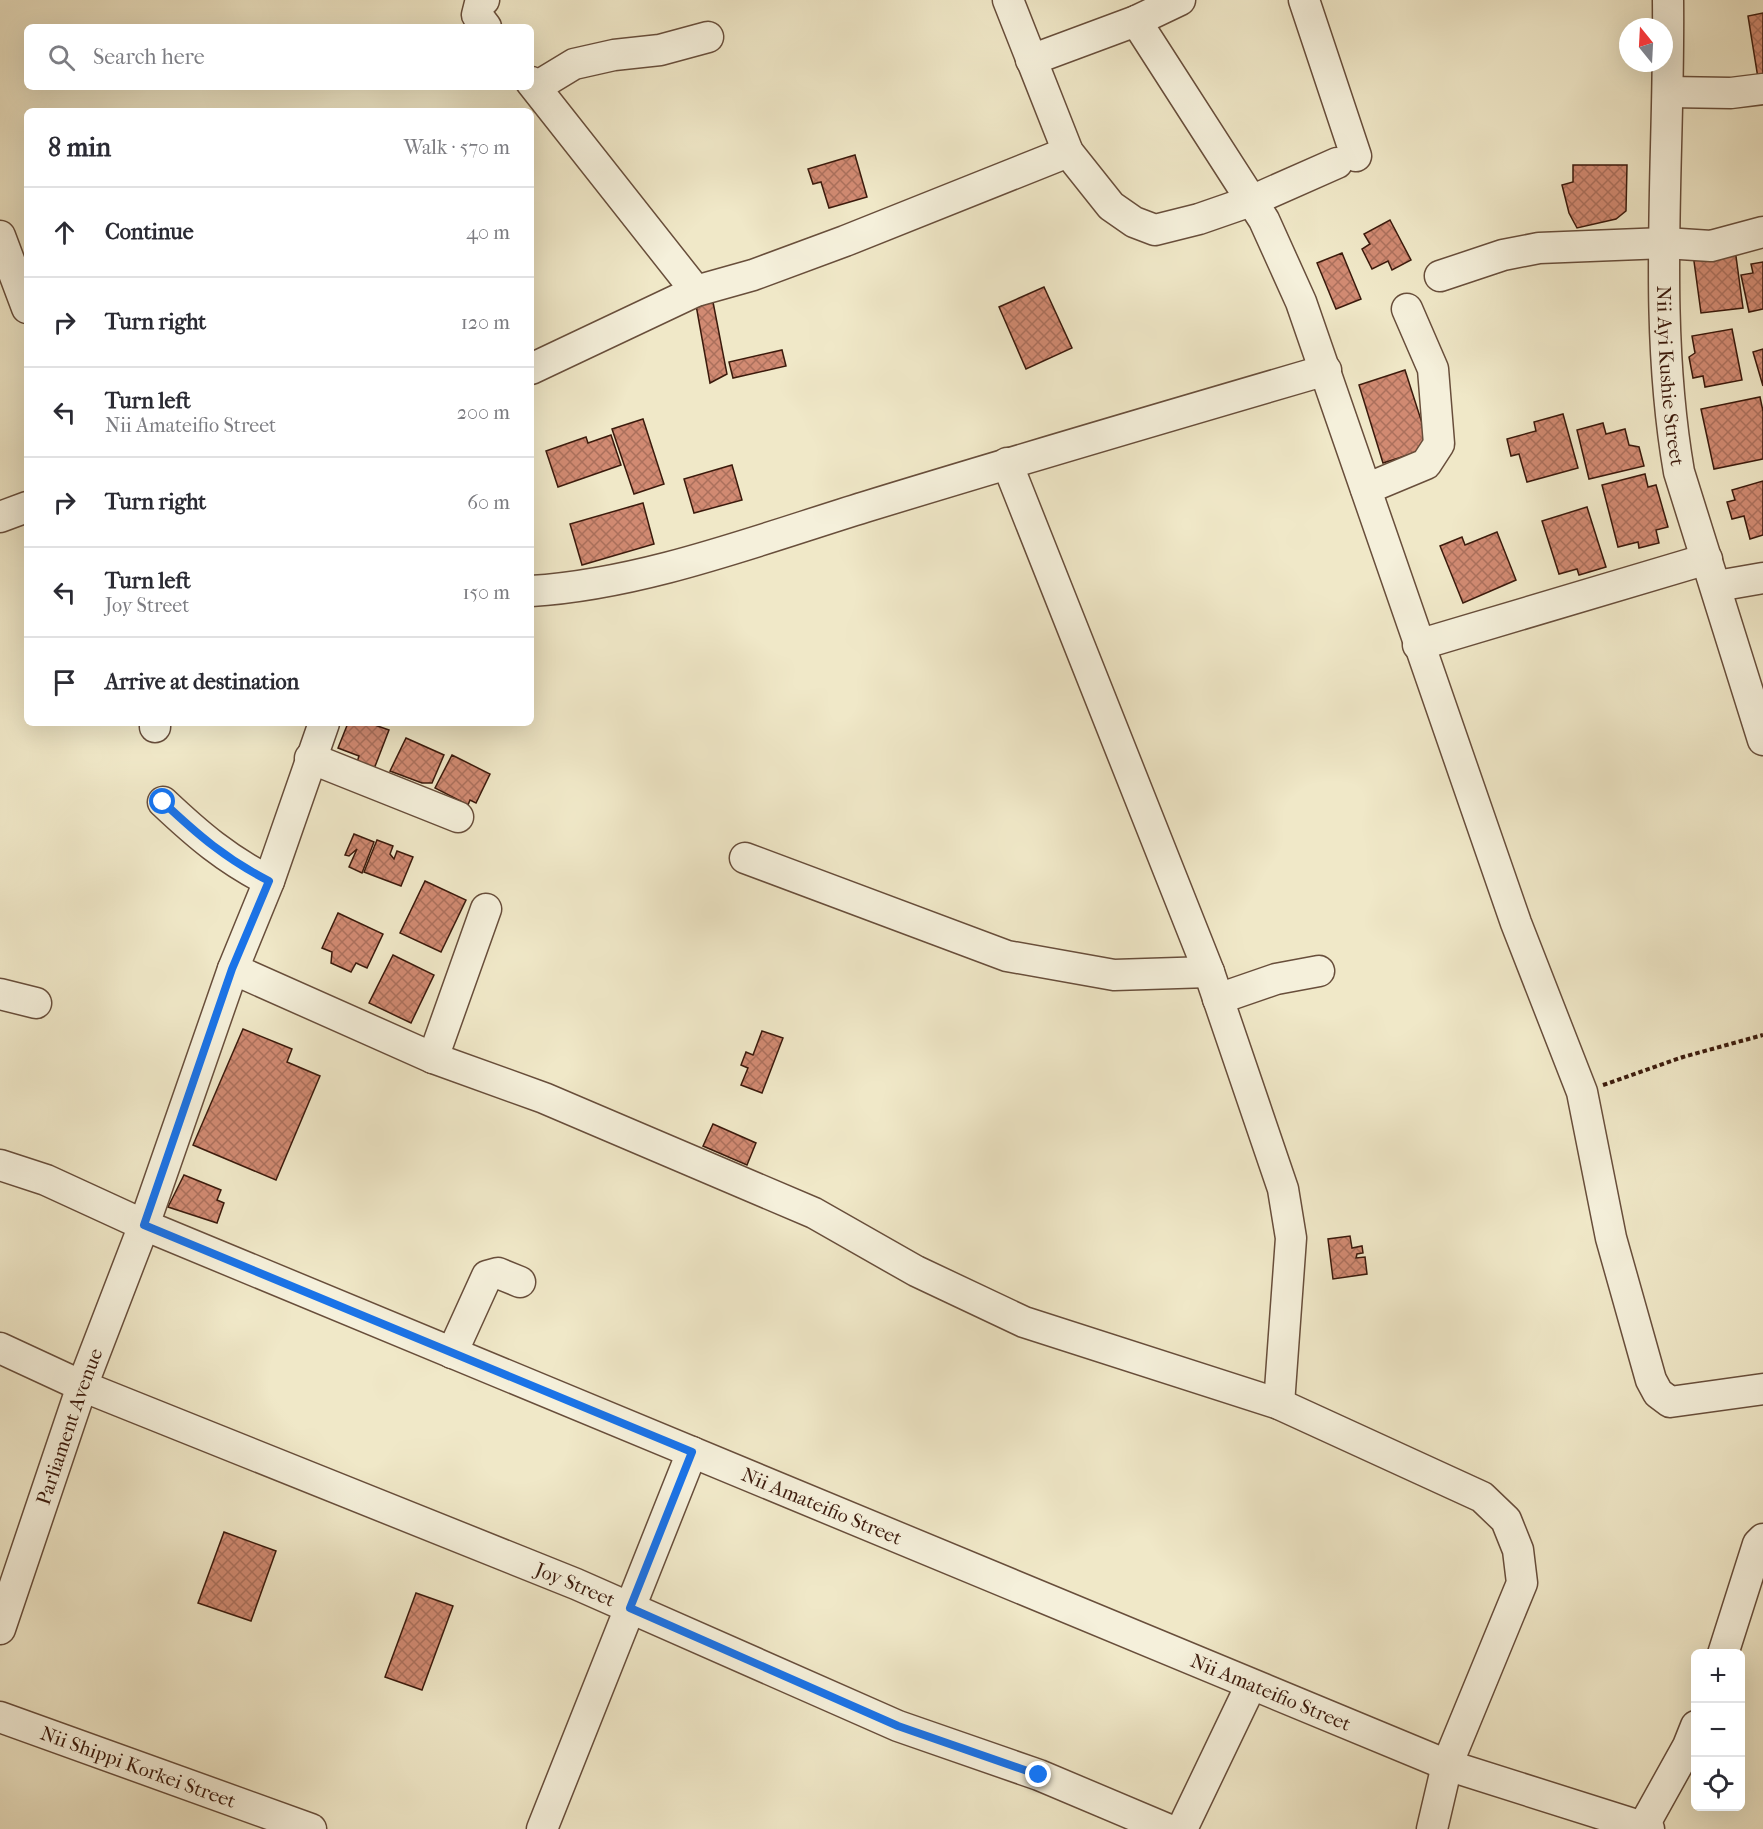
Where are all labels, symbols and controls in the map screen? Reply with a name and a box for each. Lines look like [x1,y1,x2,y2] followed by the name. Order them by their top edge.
[1619,18,1673,72] north arrow
[24,24,534,90] search box
[45,41,78,74] icon: search
[93,44,205,70] text: Search here
[48,132,111,163] text: 8 min
[404,136,510,159] text: Walk · 570 m
[48,216,81,249] icon: ahead
[105,219,194,245] text: Continue
[466,221,510,244] text: 40 m
[1652,285,1689,468] street label: Nii Ayi Kushie Street
[48,306,81,339] icon: right
[105,309,206,335] text: Turn right
[461,311,510,334] text: 120 m
[105,388,191,414] text: Turn left
[48,396,81,429] icon: left
[457,401,510,424] text: 200 m
[105,414,276,437] text: Nii Amateifio Street
[48,486,81,519] icon: right
[105,489,206,515] text: Turn right
[467,491,510,514] text: 60 m
[105,568,191,594] text: Turn left
[48,576,81,609] icon: left
[462,581,510,604] text: 150 m
[105,594,189,617] text: Joy Street
[48,666,81,699] icon: arrive
[105,669,299,695] text: Arrive at destination
[149,788,175,814] route start
[32,1345,107,1508] street label: Parliament Avenue
[738,1463,905,1550] street label: Nii Amateifio Street
[530,1557,619,1612] street label: Joy Street
[1187,1649,1354,1736] street label: Nii Amateifio Street
[1691,1649,1745,1811] map controls
[1691,1649,1745,1703] button: +
[1691,1703,1745,1757] button: −
[37,1722,239,1813] street label: Nii Shippi Korkei Street
[1691,1757,1745,1811] button: locate
[1025,1761,1051,1787] route end

